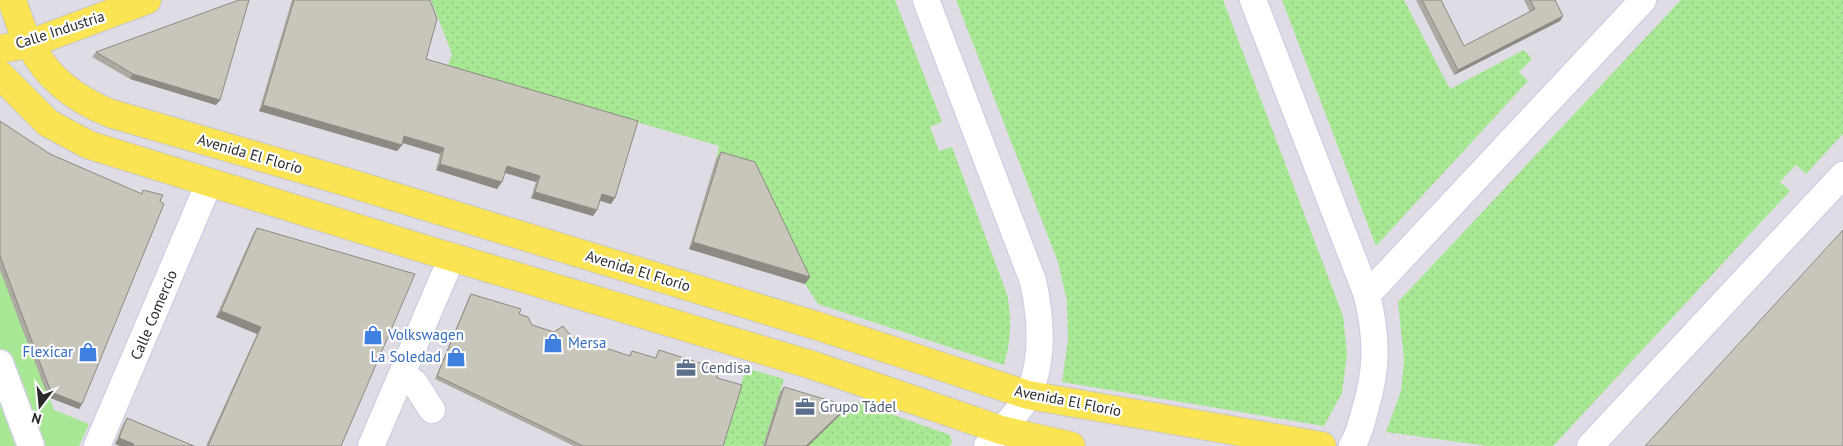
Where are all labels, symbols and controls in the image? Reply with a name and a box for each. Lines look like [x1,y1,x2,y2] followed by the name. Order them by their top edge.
[13,6,107,53] street label: Calle Industria
[195,129,305,178] street label: Avenida El Florío
[584,246,693,295] street label: Avenida El Florío
[126,267,181,363] street label: Calle Comercio
[362,324,384,346] shop icon: Volkswagen
[387,325,464,344] place label: Volkswagen
[542,332,564,354] shop icon: Mersa
[568,333,606,352] place label: Mersa
[77,341,99,363] shop icon: Flexicar
[23,342,73,361] place label: Flexicar
[445,346,467,368] shop icon: La Soledad
[371,347,441,366] place label: La Soledad
[675,357,697,379] office icon: Cendisa
[701,358,751,377] place label: Cendisa
[15,381,65,431] north arrow
[1013,381,1123,420] street label: Avenida El Florío
[794,396,816,418] office icon: Grupo Tádel
[820,397,897,416] place label: Grupo Tádel
[30,409,43,428] text: N

